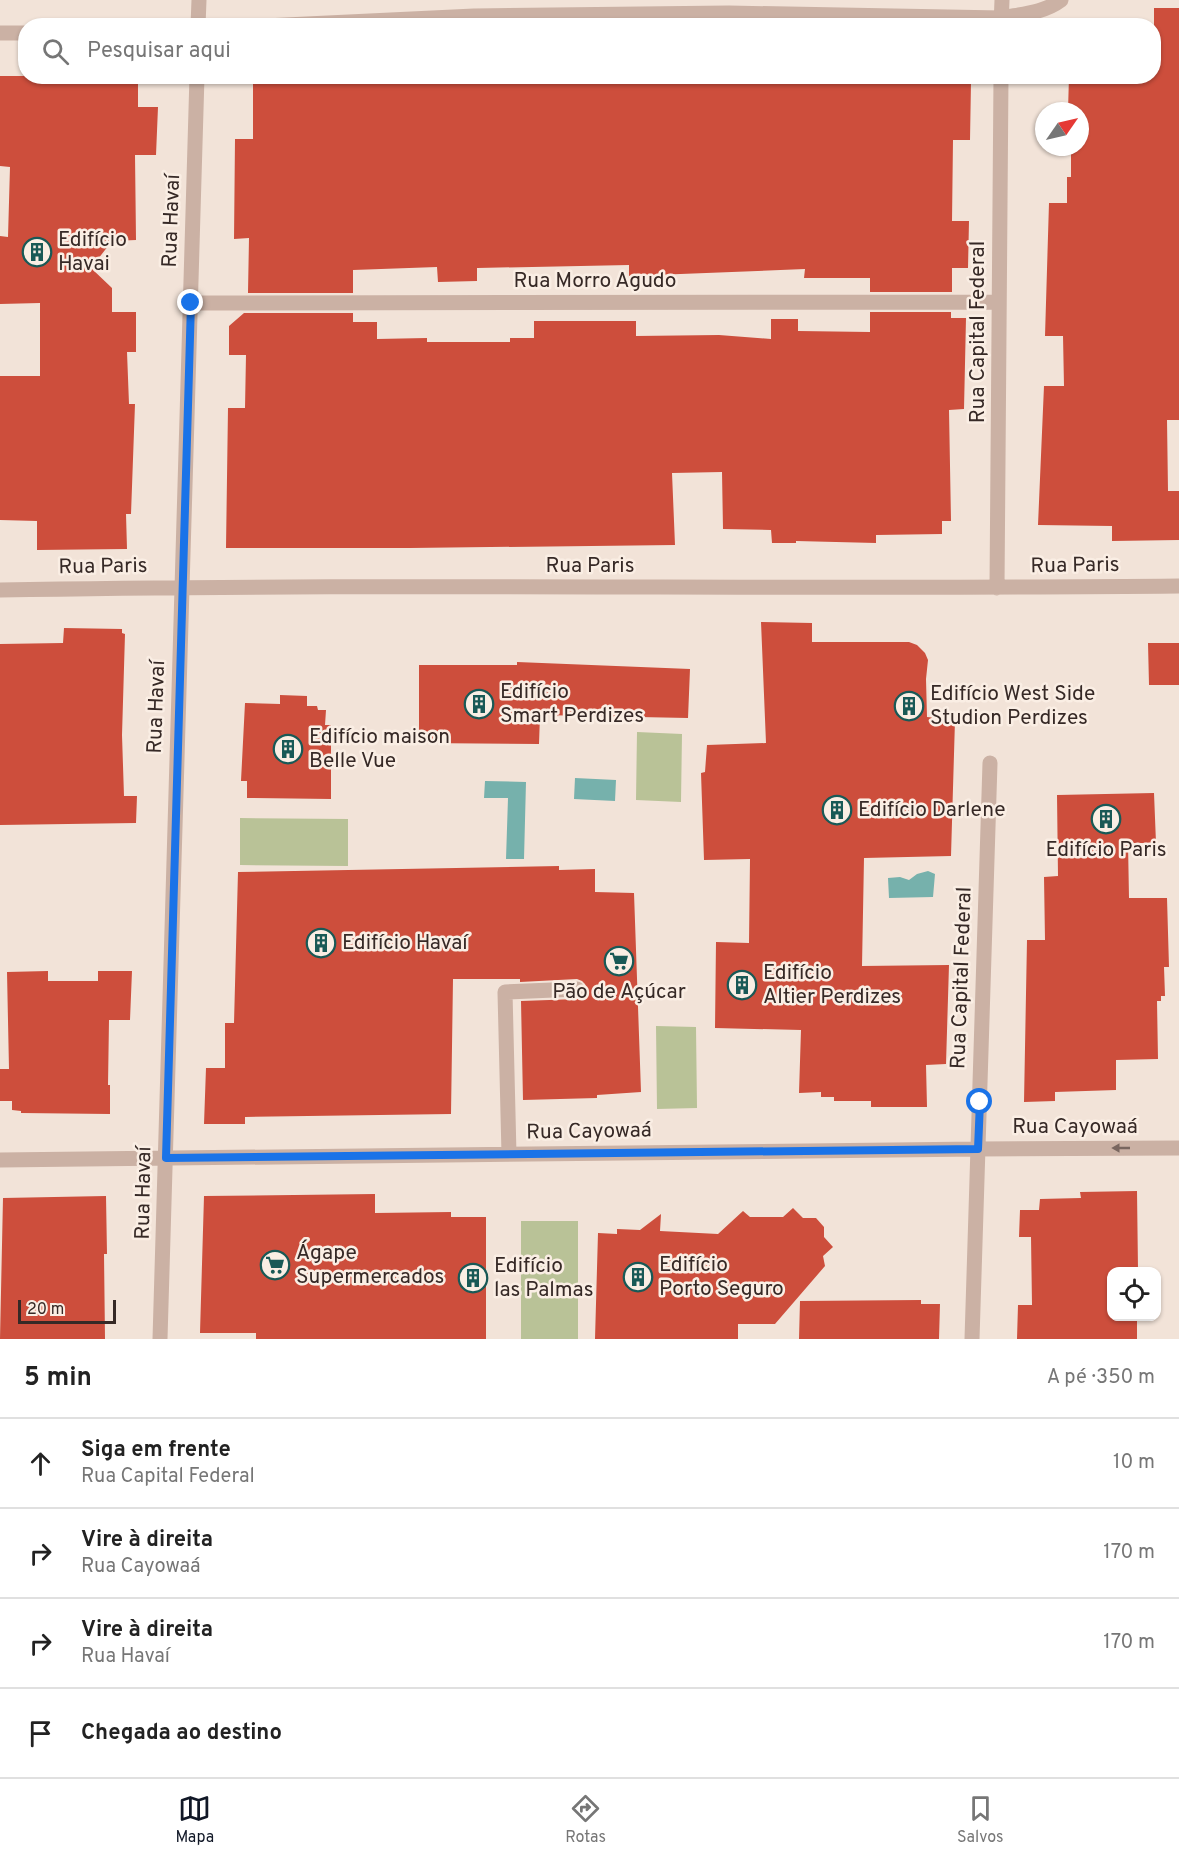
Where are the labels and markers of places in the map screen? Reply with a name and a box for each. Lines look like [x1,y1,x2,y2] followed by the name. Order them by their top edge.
[58,227,127,278] place label: Edifício Havai
[21,236,53,268] building icon: Edifício Havai
[500,679,644,730] place label: Edifício Smart Perdizes
[930,681,1095,732] place label: Edifício West Side Studion Perdizes
[463,688,495,720] building icon: Edifício Smart Perdizes
[893,690,925,722] building icon: Edifício West Side Studion Perdizes
[309,724,450,775] place label: Edifício maison Belle Vue
[272,733,304,765] building icon: Edifício maison Belle Vue
[821,794,853,826] building icon: Edifício Darlene
[858,797,1006,824] place label: Edifício Darlene
[1090,803,1122,835] building icon: Edifício Paris
[1045,837,1167,864] place label: Edifício Paris
[305,927,337,959] building icon: Edifício Havaí
[342,930,469,957] place label: Edifício Havaí
[603,945,635,977] supermarket icon: Pão de Açúcar
[763,960,901,1011] place label: Edifício Altier Perdizes
[726,969,758,1001] building icon: Edifício Altier Perdizes
[552,979,686,1006] place label: Pão de Açúcar
[296,1239,444,1291] place label: Ágape Supermercados
[259,1249,291,1281] supermarket icon: Ágape Supermercados
[659,1252,784,1303] place label: Edifício Porto Seguro
[494,1253,593,1304] place label: Edifício las Palmas
[622,1261,654,1293] building icon: Edifício Porto Seguro
[457,1262,489,1294] building icon: Edifício las Palmas

